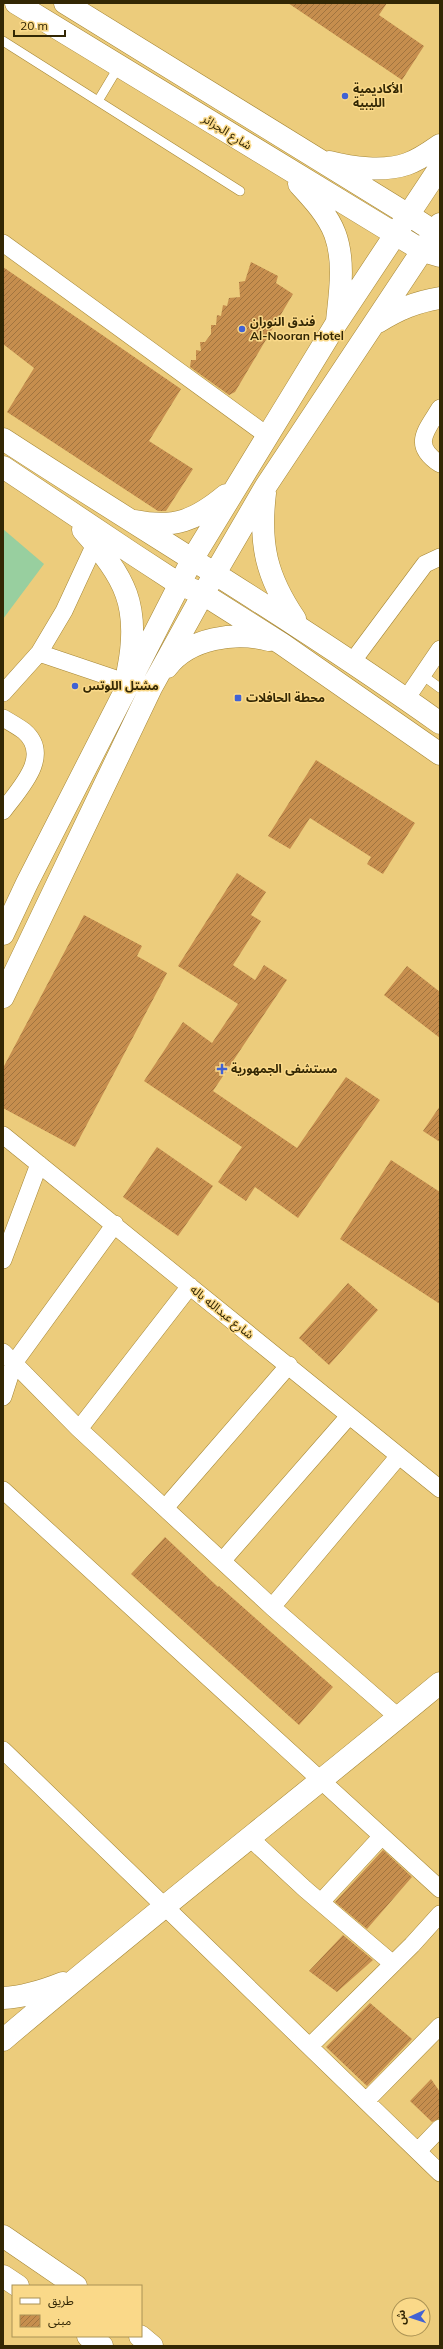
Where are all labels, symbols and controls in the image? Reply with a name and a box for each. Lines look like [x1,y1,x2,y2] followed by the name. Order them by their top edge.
[14,12,65,38] scale bar
[20,18,48,33] text: 20 m
[353,81,403,110] place label: الأكاديمية الليبية
[340,91,350,101] marker: الأكاديمية الليبية
[198,110,255,154] street label: شارع الجزائر
[250,314,344,343] place label: فندق النوران Al-Nooran Hotel
[237,324,247,334] marker: فندق النوران Al-Nooran Hotel
[83,678,159,693] place label: مشتل اللوتس
[70,681,80,691] marker: مشتل اللوتس
[246,690,325,705] place label: محطة الحافلات
[233,693,243,703] marker: محطة الحافلات
[231,1061,337,1076] place label: مستشفى الجمهورية
[216,1063,228,1075] marker: مستشفى الجمهورية
[186,1281,257,1343] street label: شارع عبدالله باله
[12,2285,142,2337] legend
[48,2293,74,2309] text: طريق
[391,2297,431,2337] north arrow
[394,2310,408,2325] text: ش
[48,2313,71,2328] text: مبنى

